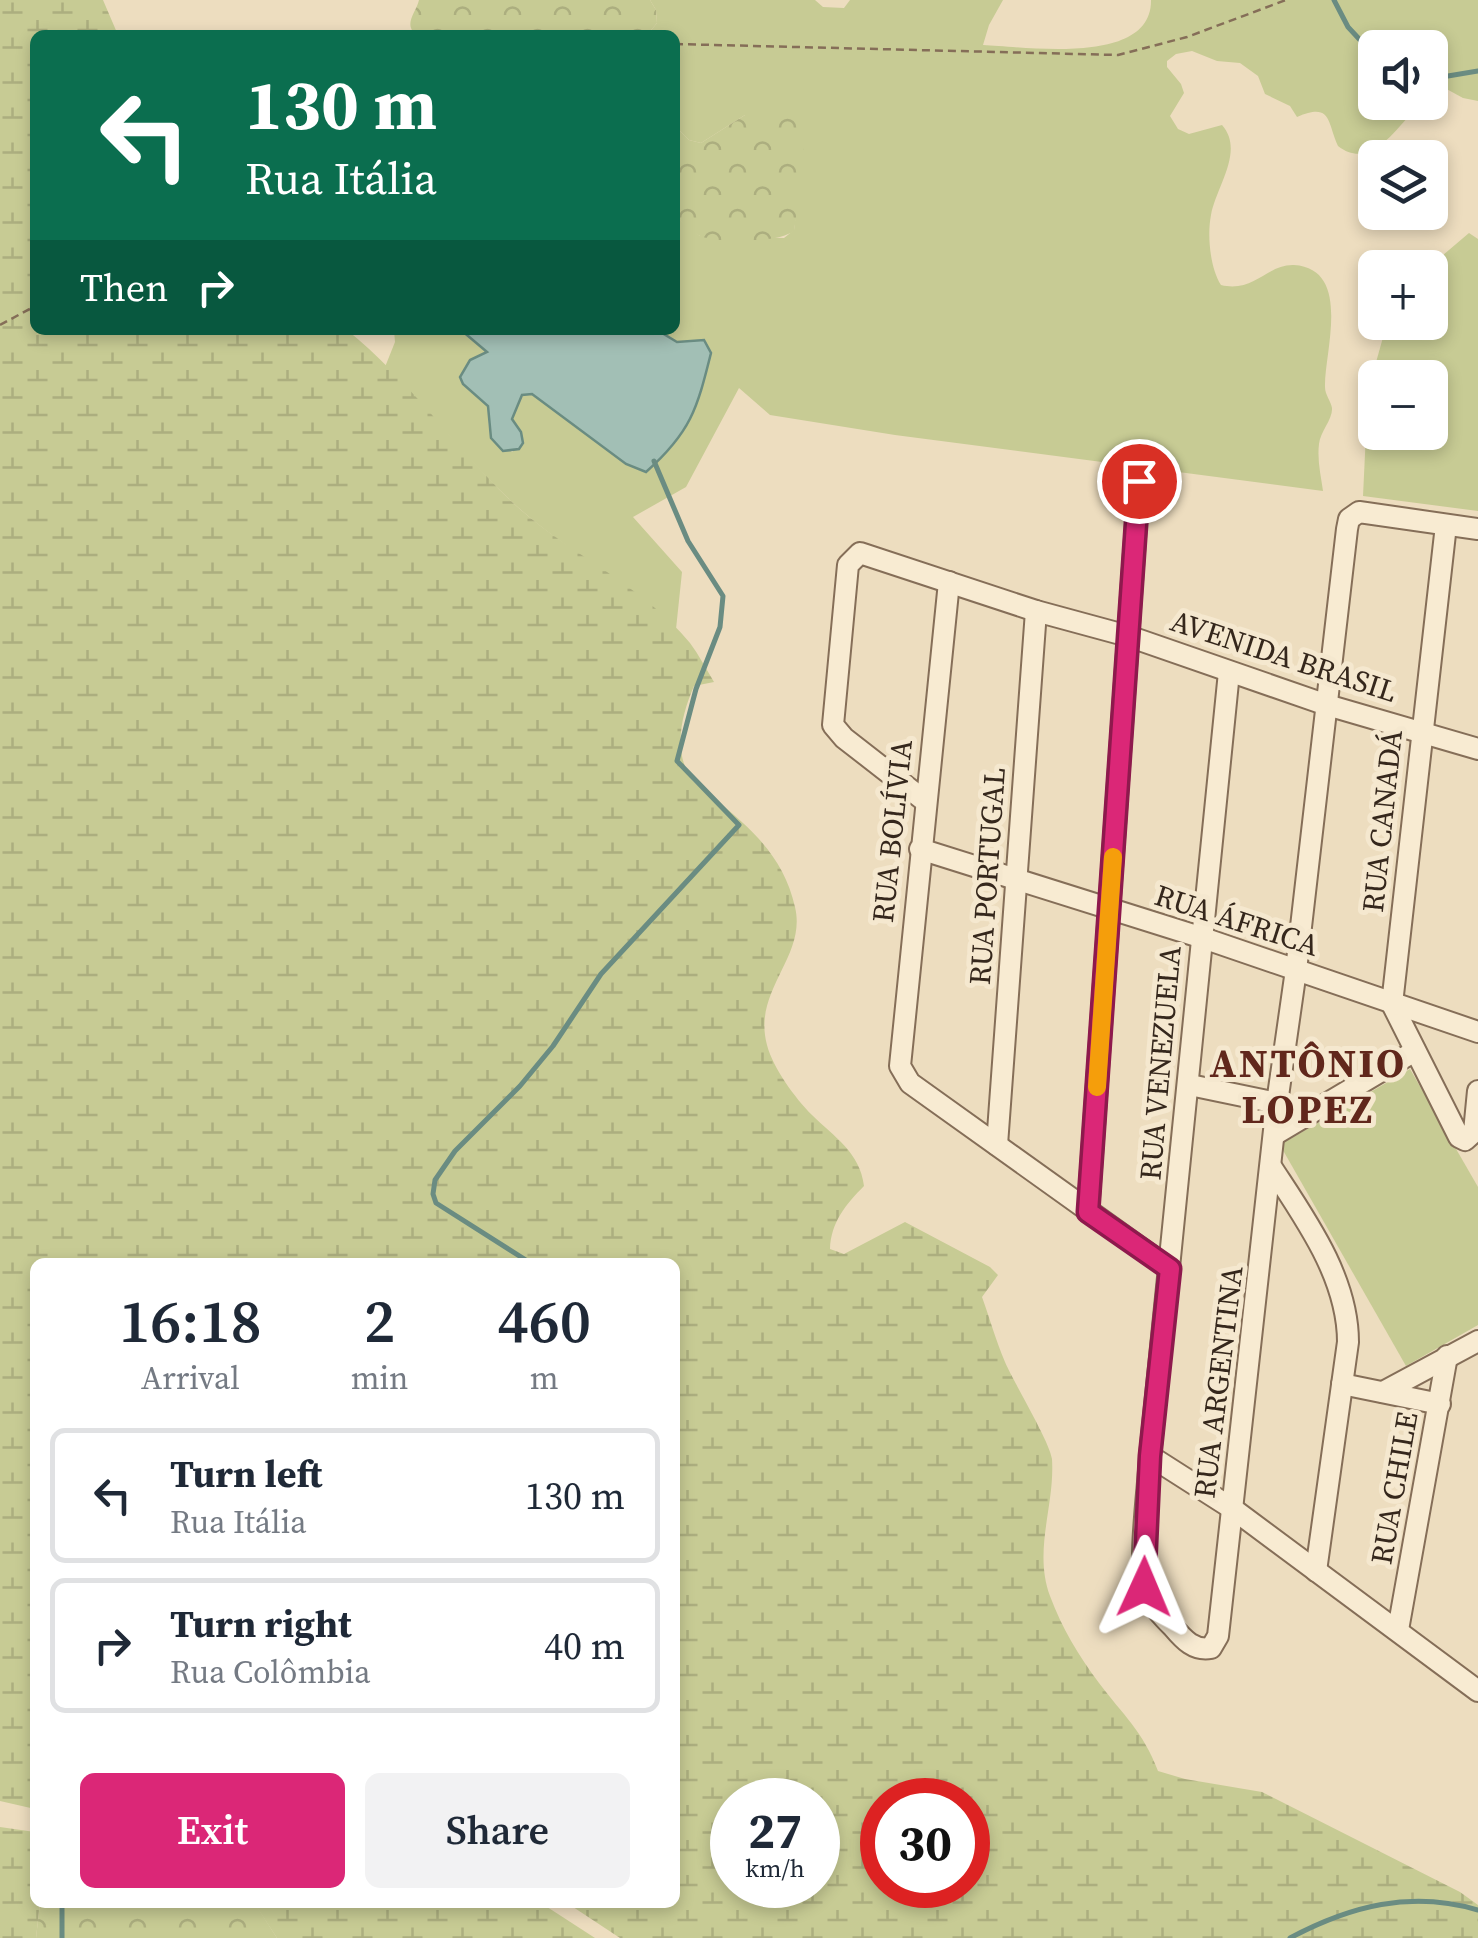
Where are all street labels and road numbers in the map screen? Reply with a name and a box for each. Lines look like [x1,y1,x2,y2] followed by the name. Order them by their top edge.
[1165,600,1403,712] street label: AVENIDA BRASIL
[1352,728,1412,914] street label: RUA CANADÁ
[862,737,922,924] street label: RUA BOLÍVIA
[959,766,1015,986] street label: RUA PORTUGAL
[1150,874,1324,966] street label: RUA ÁFRICA
[1129,944,1191,1182] street label: RUA VENEZUELA
[1183,1263,1253,1501] street label: RUA ARGENTINA
[1360,1409,1428,1567] street label: RUA CHILE

